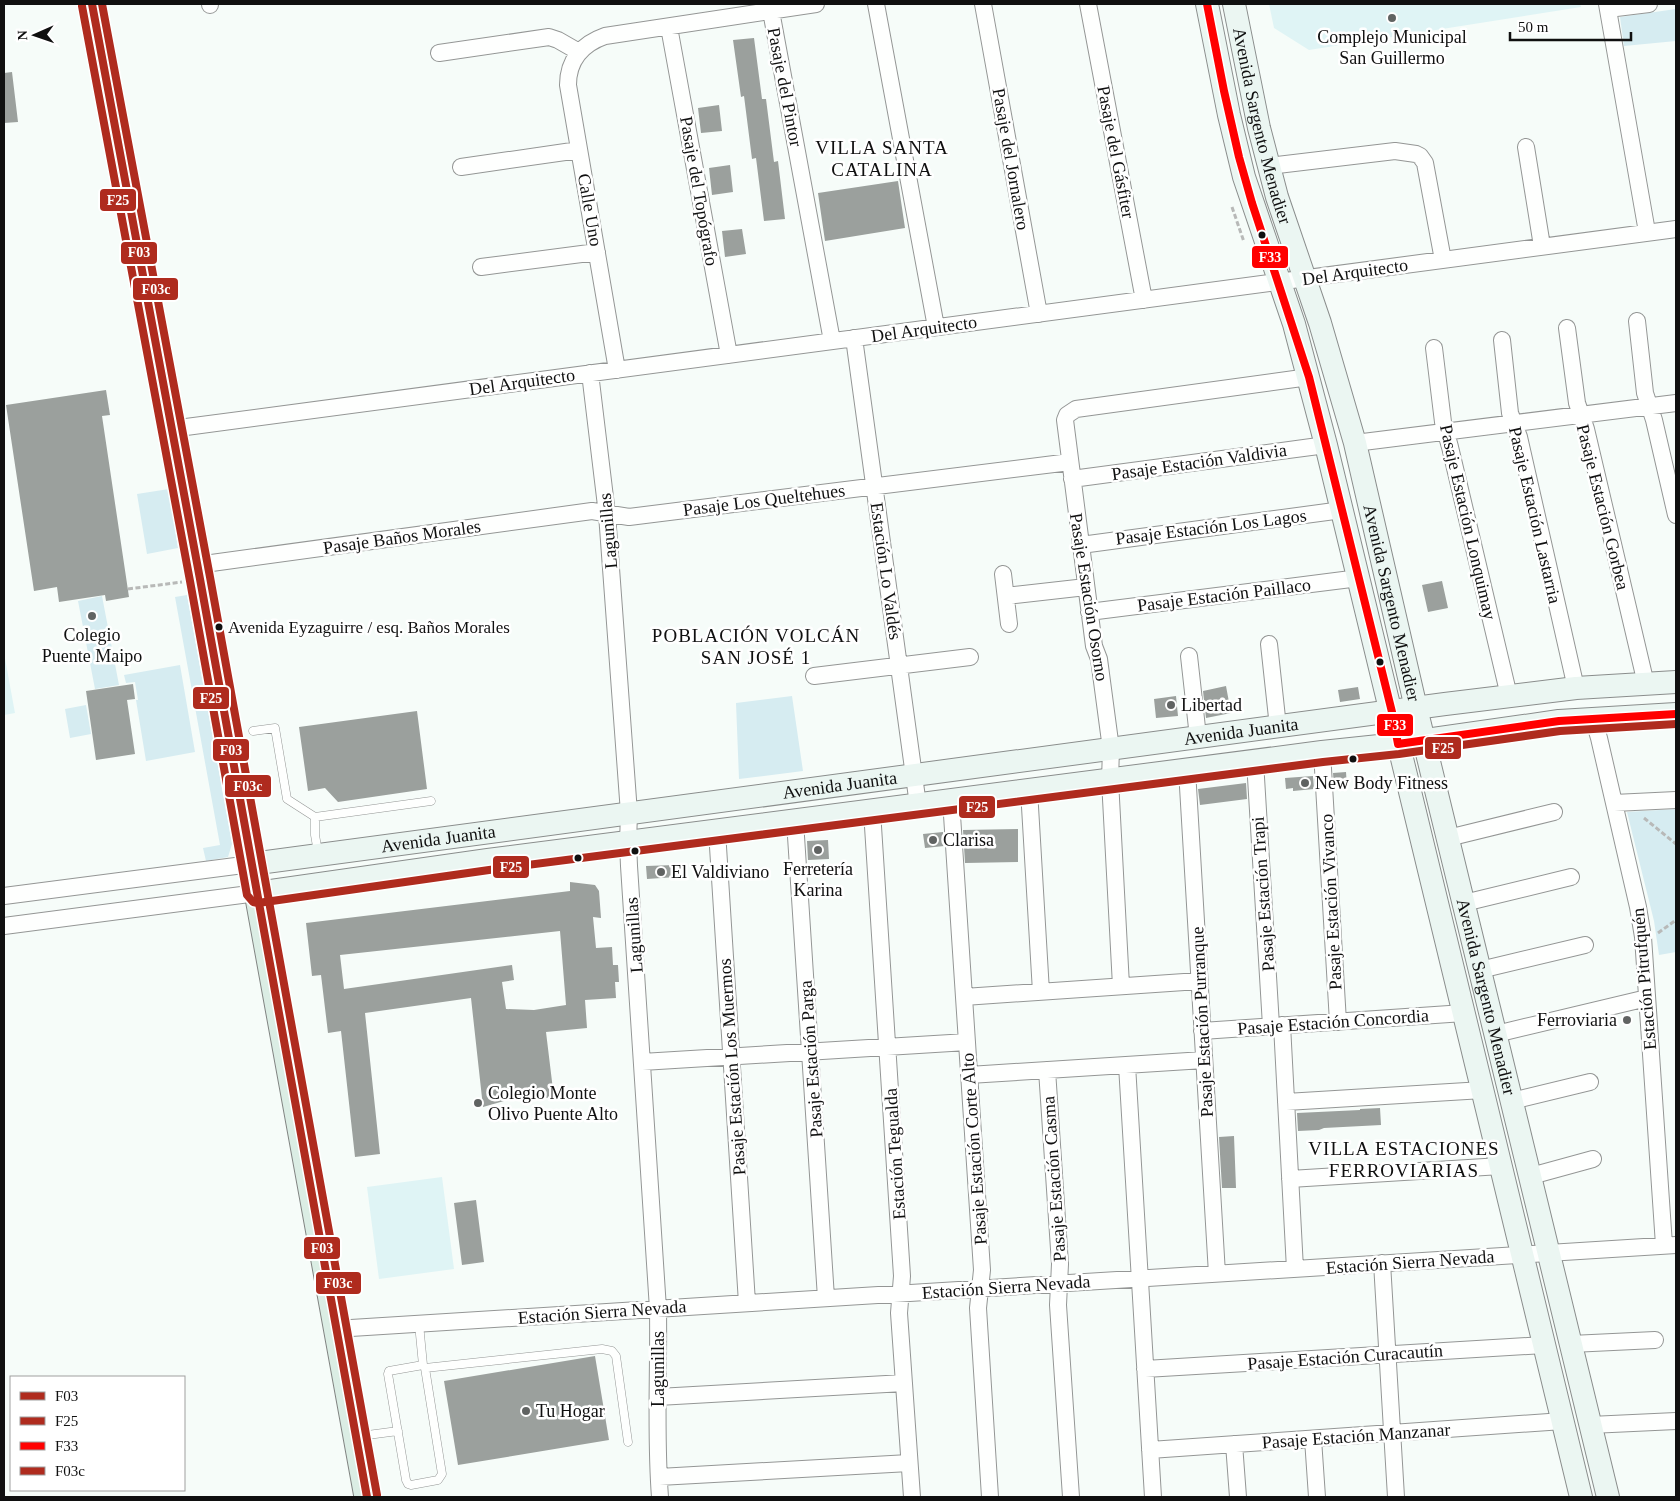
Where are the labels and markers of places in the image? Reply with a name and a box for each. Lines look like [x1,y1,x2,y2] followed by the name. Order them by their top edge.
[1386,12,1398,24] marker: Complejo Municipal San Guillermo
[1317,27,1467,68] place label: Complejo Municipal San Guillermo
[1257,230,1267,240] unlabelled marker
[86,610,98,622] marker: Colegio Puente Maipo
[228,618,510,637] place label: Avenida Eyzaguirre / esq. Baños Morales
[214,622,224,632] marker: Avenida Eyzaguirre / esq. Baños Morales
[42,625,142,666] place label: Colegio Puente Maipo
[1375,657,1385,667] unlabelled marker
[1181,695,1242,715] place label: Libertad
[1165,699,1177,711] marker: Libertad
[1348,754,1358,764] unlabelled marker
[1315,773,1448,793] place label: New Body Fitness
[1299,777,1311,789] marker: New Body Fitness
[943,830,994,850] place label: Clarisa
[927,834,939,846] marker: Clarisa
[812,844,824,856] marker: Ferretería Karina
[630,846,640,856] unlabelled marker
[573,853,583,863] unlabelled marker
[783,859,853,900] place label: Ferretería Karina
[671,862,769,882] place label: El Valdiviano
[655,866,667,878] marker: El Valdiviano
[1537,1010,1617,1030] place label: Ferroviaria
[1621,1014,1633,1026] marker: Ferroviaria
[488,1083,618,1124] place label: Colegio Monte Olivo Puente Alto
[472,1097,484,1109] marker: Colegio Monte Olivo Puente Alto
[536,1401,605,1421] place label: Tu Hogar
[520,1405,532,1417] marker: Tu Hogar

